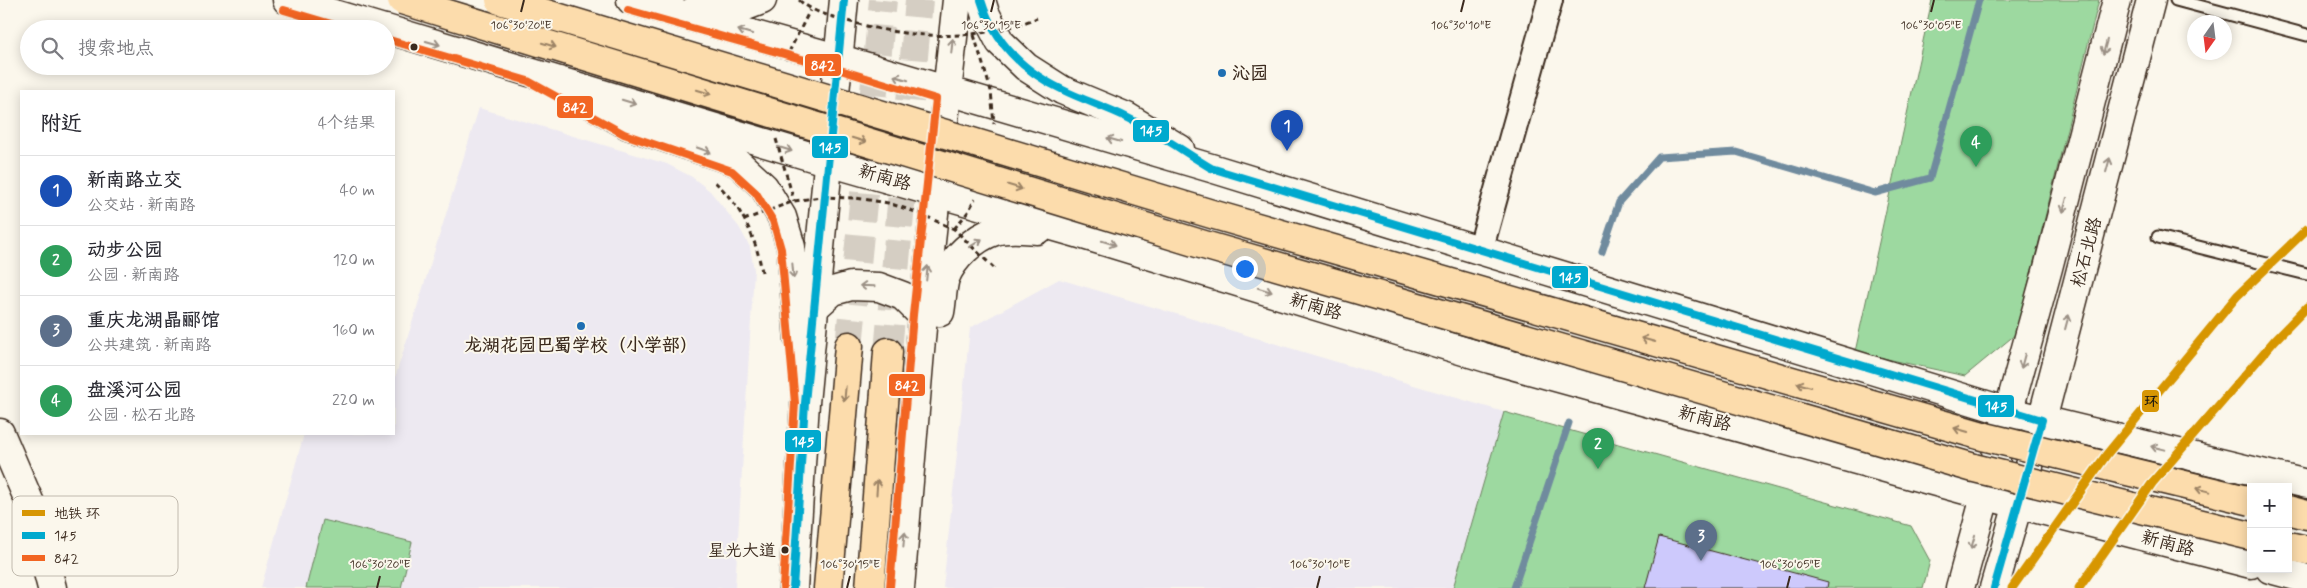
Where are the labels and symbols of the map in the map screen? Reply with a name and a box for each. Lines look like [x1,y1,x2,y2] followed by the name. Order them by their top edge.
[2187,15,2232,60] north arrow
[491,18,551,34] text: 106°30'20"E
[961,18,1021,34] text: 106°30'15"E
[1431,18,1491,34] text: 106°30'10"E
[1900,18,1962,34] text: 106°30'05"E
[737,27,753,37] one-way arrow
[947,38,957,54] one-way arrow
[425,39,441,49] one-way arrow
[2100,39,2109,55] one-way arrow
[540,40,556,50] one-way arrow
[409,42,419,52] unlabelled marker
[804,53,842,77] line badge: 842
[811,57,836,75] text: 842
[1232,62,1268,86] place label: 沁园
[1216,67,1228,79] marker: 沁园
[893,72,909,82] one-way arrow
[696,88,712,98] one-way arrow
[556,95,594,119] line badge: 842
[621,97,637,107] one-way arrow
[563,99,588,117] text: 842
[1271,110,1303,151] pin: 1
[1132,119,1170,143] line badge: 145
[1140,122,1162,140] text: 145
[1960,126,1992,167] pin: 4
[811,135,849,159] line badge: 145
[851,135,867,145] one-way arrow
[1106,135,1122,145] one-way arrow
[819,139,841,157] text: 145
[777,144,793,154] one-way arrow
[695,146,711,155] one-way arrow
[2104,157,2113,173] one-way arrow
[855,159,914,197] street label: 新南路
[1006,183,1022,193] one-way arrow
[2059,196,2069,212] one-way arrow
[2066,214,2108,290] street label: 松石北路
[968,237,982,247] one-way arrow
[1101,238,1117,248] one-way arrow
[1232,256,1258,282] your location
[788,263,798,279] one-way arrow
[922,265,932,281] one-way arrow
[1551,265,1589,289] line badge: 145
[1559,269,1581,287] text: 145
[859,282,875,291] one-way arrow
[1256,286,1272,296] one-way arrow
[1286,288,1345,326] street label: 新南路
[2063,315,2073,331] one-way arrow
[575,320,587,332] marker: 龙湖花园巴蜀学校（小学部）
[464,334,698,358] place label: 龙湖花园巴蜀学校（小学部）
[1641,335,1657,345] one-way arrow
[2017,353,2027,369] one-way arrow
[888,373,926,397] line badge: 842
[895,377,920,395] text: 842
[1797,380,1813,390] one-way arrow
[840,386,850,402] one-way arrow
[2141,389,2160,413] line badge: 环
[2144,393,2158,411] text: 环
[1977,394,2015,418] line badge: 145
[1985,398,2007,416] text: 145
[1676,400,1734,438] street label: 新南路
[1953,425,1969,435] one-way arrow
[1582,428,1614,469] pin: 2
[784,429,822,453] line badge: 145
[792,433,814,451] text: 145
[2150,443,2166,452] one-way arrow
[873,479,882,495] one-way arrow
[2196,485,2212,494] one-way arrow
[12,496,178,576] legend
[54,505,100,523] text: 地铁 环
[1685,520,1717,561] pin: 3
[2139,525,2197,563] street label: 新南路
[54,527,77,545] text: 145
[899,532,909,548] one-way arrow
[1968,533,1978,549] one-way arrow
[708,540,776,562] place label: 星光大道
[780,545,790,555] marker: 星光大道
[54,550,79,568] text: 842
[350,557,410,573] text: 106°30'20"E
[820,557,880,573] text: 106°30'15"E
[1290,557,1350,573] text: 106°30'10"E
[1759,557,1821,573] text: 106°30'05"E

